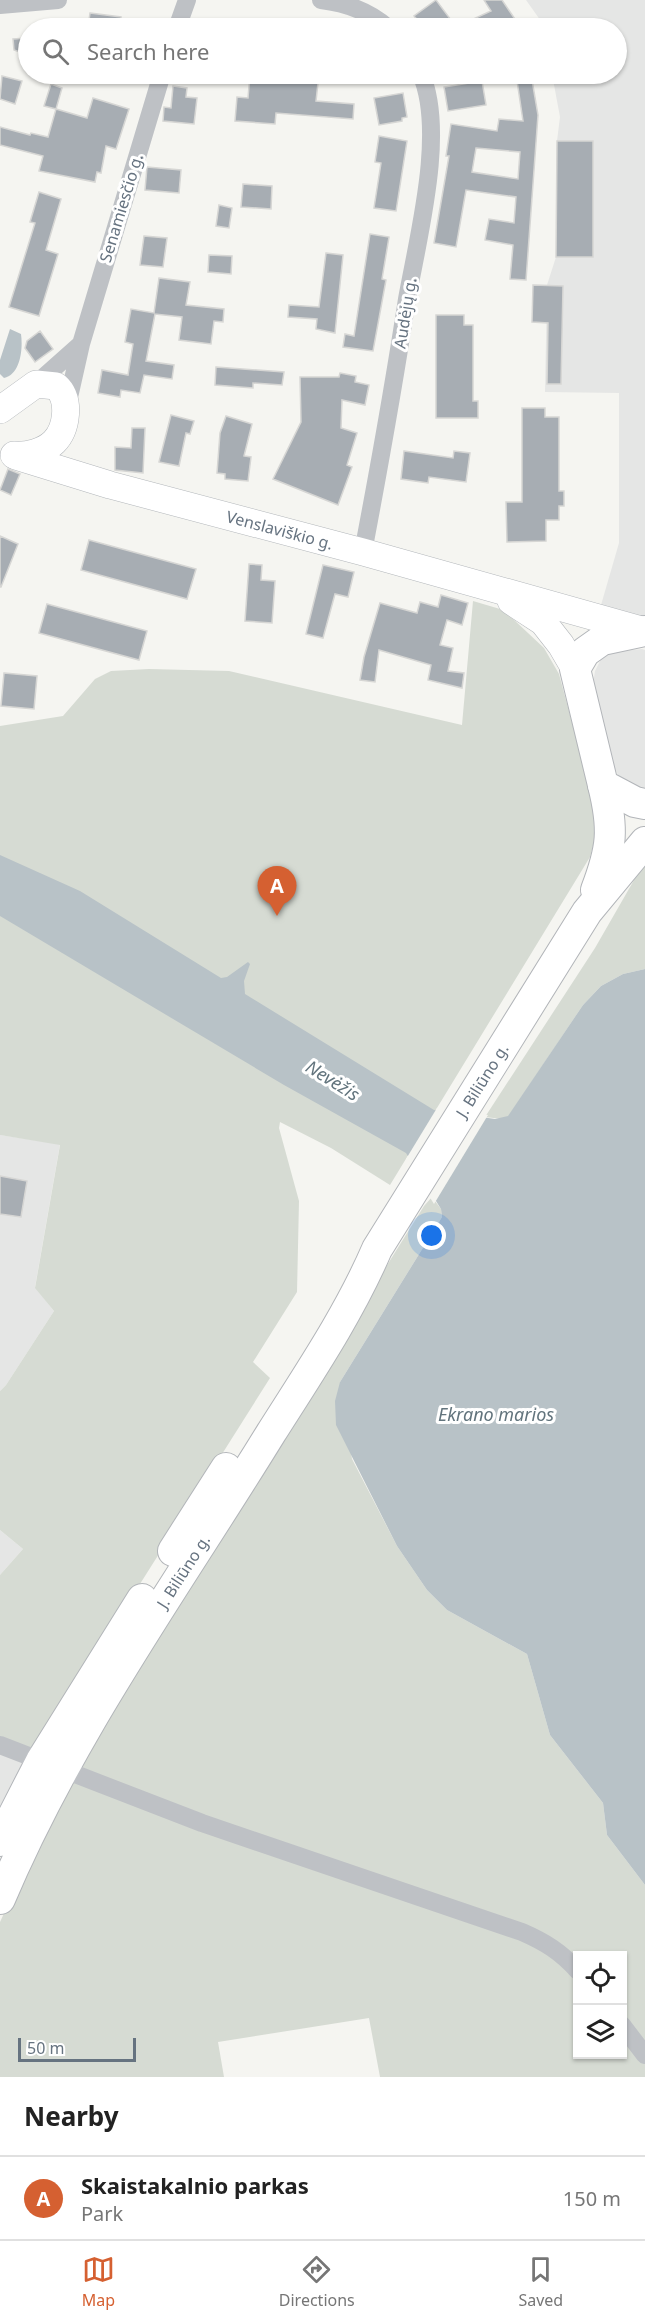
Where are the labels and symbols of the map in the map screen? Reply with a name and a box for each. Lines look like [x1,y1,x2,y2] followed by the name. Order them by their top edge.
[94,151,148,265] street label: Senamiesčio g.
[389,276,421,350] street label: Audėjų g.
[224,505,336,555] street label: Venslaviškio g.
[258,866,296,916] pin: A
[450,1039,513,1123] street label: J. Biliūno g.
[302,1054,365,1106] water label: Nevėžis
[417,1221,446,1250] your location
[438,1402,554,1426] water label: Ekrano marios
[150,1530,215,1614] street label: J. Biliūno g.
[18,2035,136,2062] scale bar

